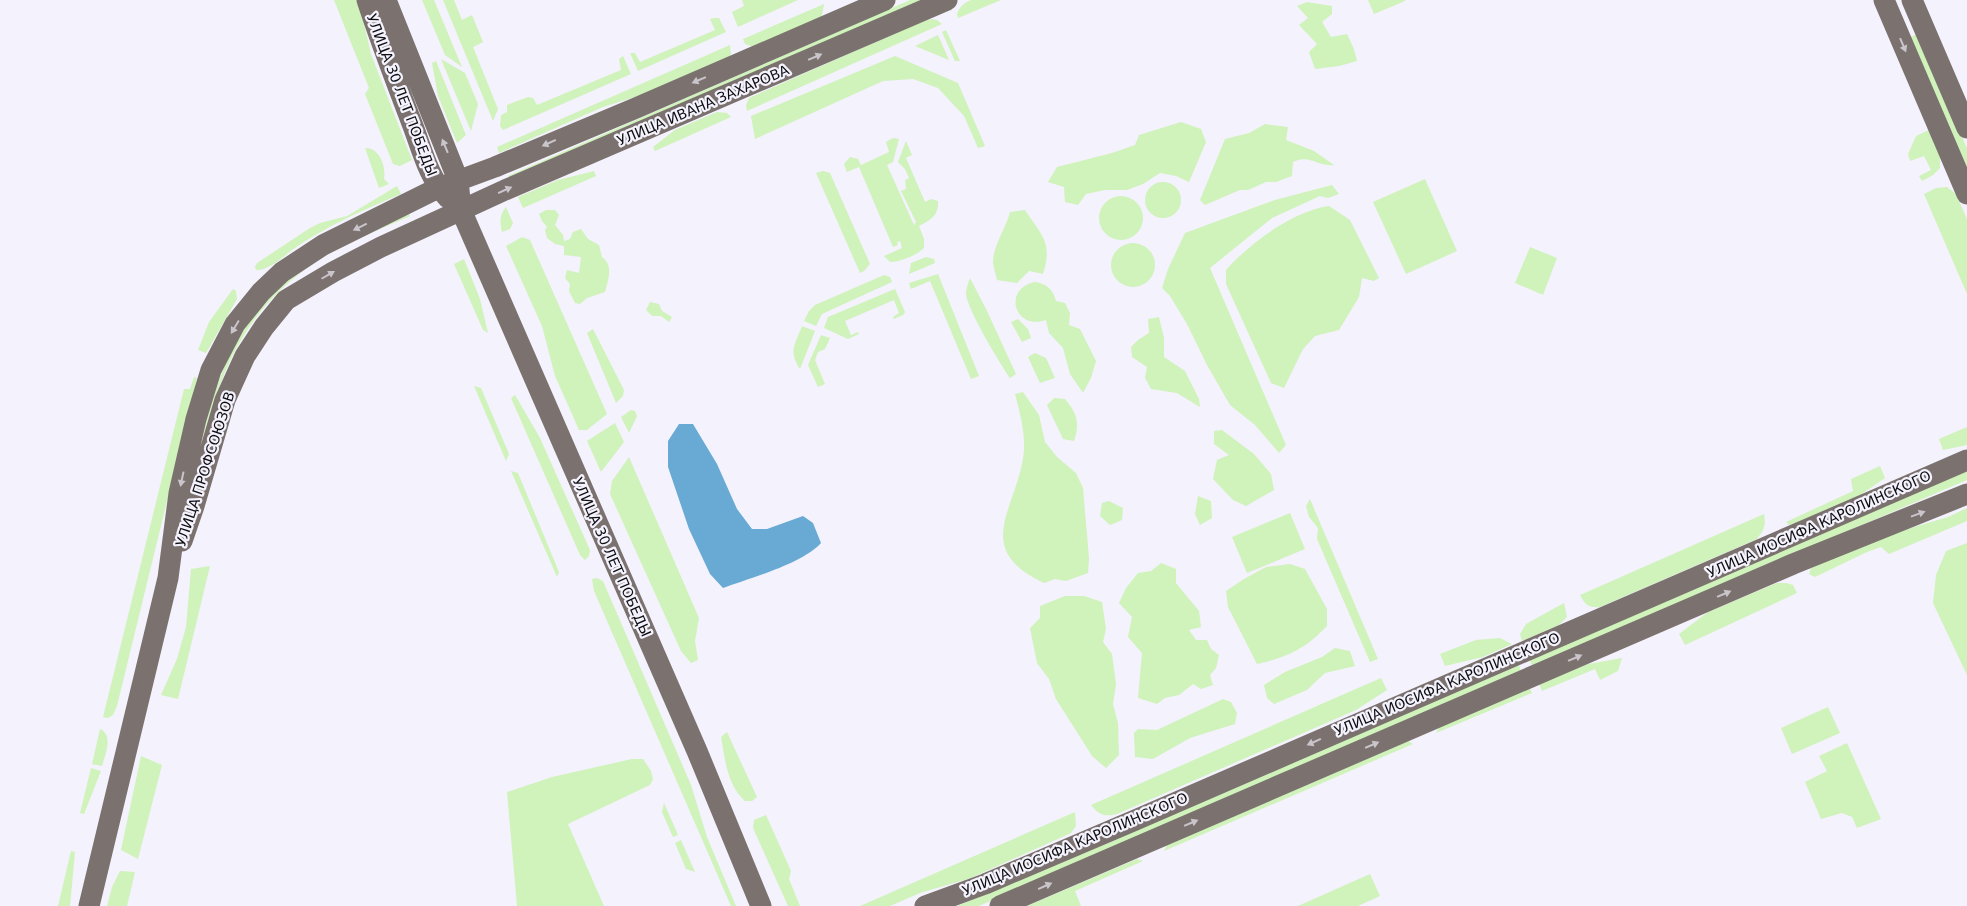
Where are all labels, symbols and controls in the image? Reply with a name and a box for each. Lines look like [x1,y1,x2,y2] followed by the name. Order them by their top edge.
[364,12,440,178] street label: УЛИЦА 30 ЛЕТ ПОБЕДЫ
[1900,38,1908,52] one-way arrow
[808,52,822,60] one-way arrow
[615,61,792,149] street label: УЛИЦА ИВАНА ЗАХАРОВА
[692,77,706,85] one-way arrow
[440,139,448,154] one-way arrow
[542,140,556,148] one-way arrow
[498,185,512,193] one-way arrow
[352,223,367,231] one-way arrow
[322,271,335,280] one-way arrow
[230,320,239,333] one-way arrow
[172,389,238,549] street label: УЛИЦА ПРОФСОЮЗОВ
[1705,467,1933,581] street label: УЛИЦА ИОСИФА КАРОЛИНСКОГО
[178,472,186,487] one-way arrow
[570,475,654,639] street label: УЛИЦА 30 ЛЕТ ПОБЕДЫ
[1911,510,1926,518] one-way arrow
[1717,589,1731,597] one-way arrow
[1332,629,1562,739] street label: УЛИЦА ИОСИФА КАРОЛИНСКОГО
[1568,654,1582,662] one-way arrow
[1307,738,1321,746] one-way arrow
[1365,740,1379,748] one-way arrow
[960,789,1190,899] street label: УЛИЦА ИОСИФА КАРОЛИНСКОГО
[1184,819,1198,827] one-way arrow
[1038,882,1052,890] one-way arrow

